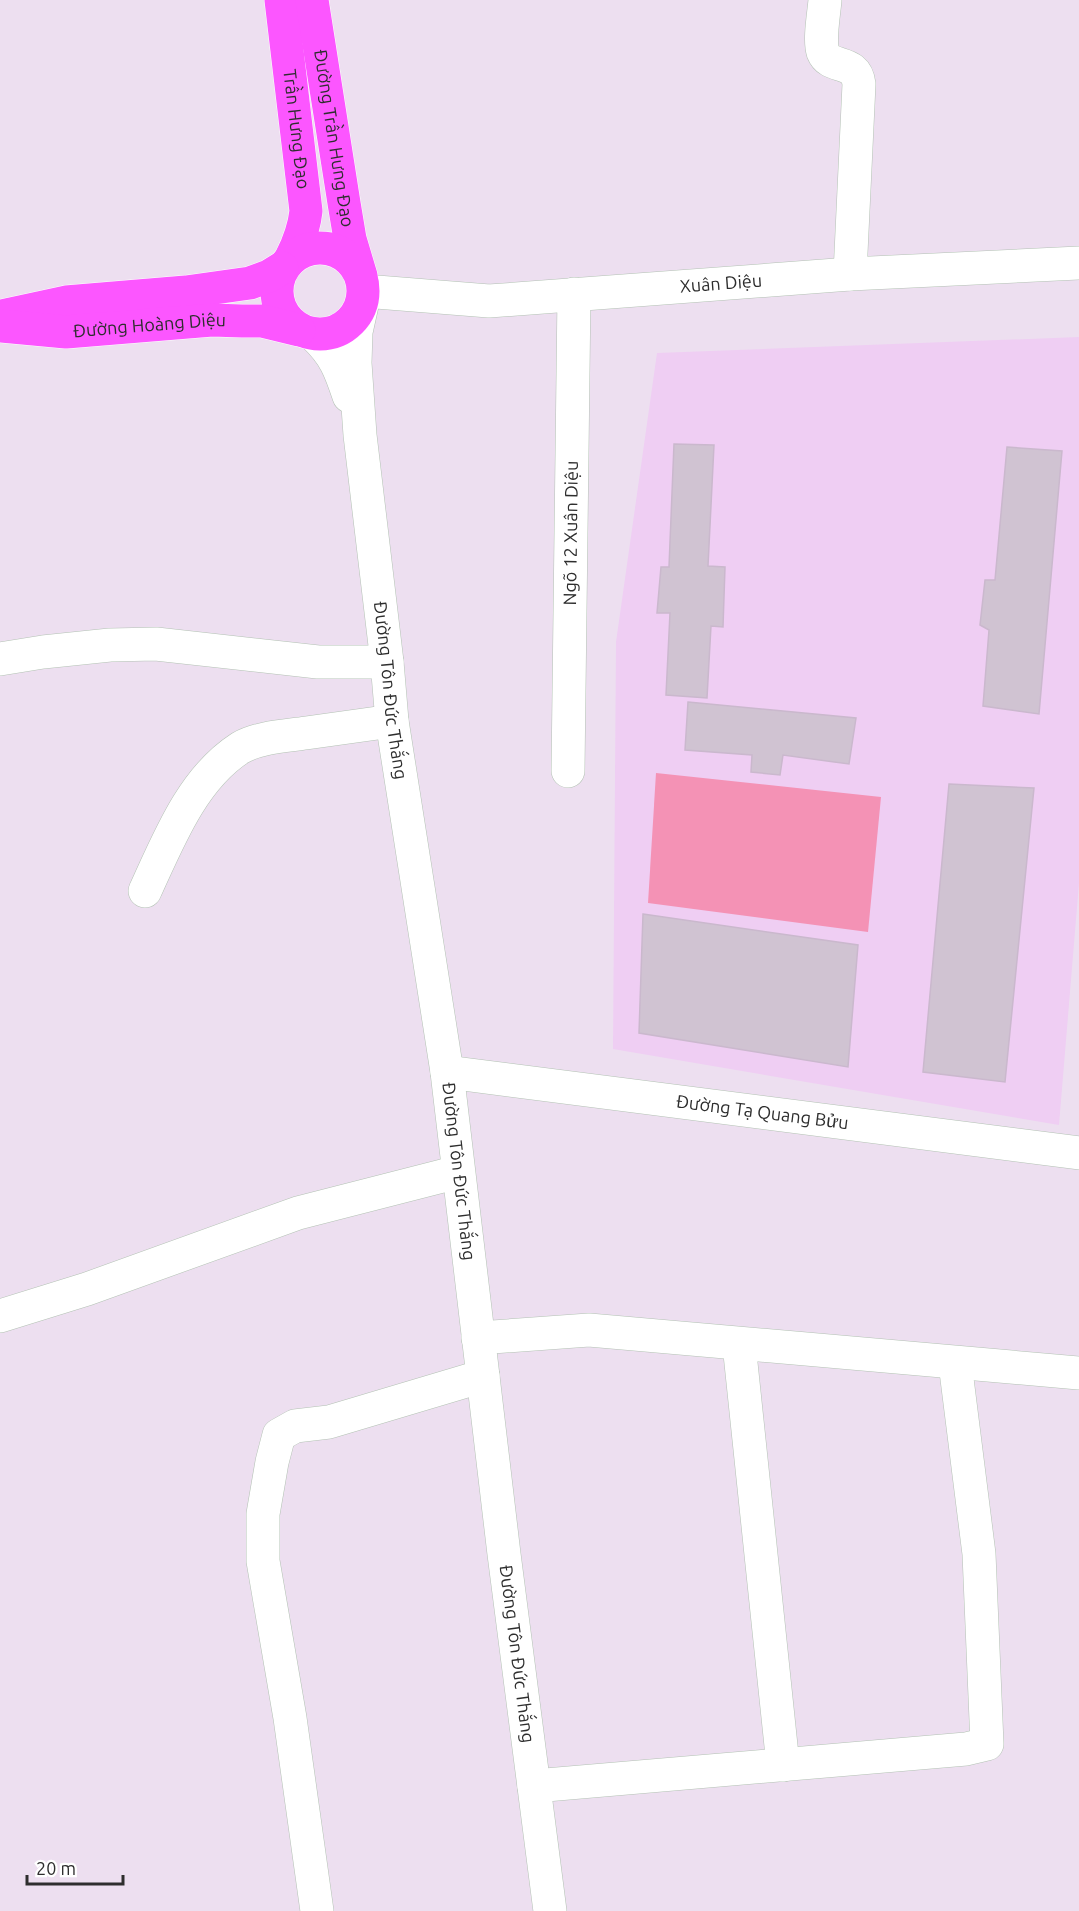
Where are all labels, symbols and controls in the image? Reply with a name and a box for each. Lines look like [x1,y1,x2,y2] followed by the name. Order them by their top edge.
[311,48,359,228] street label: Đường Trần Hưng Đạo
[280,68,314,190] street label: Trần Hưng Đạo
[679,270,763,296] street label: Xuân Diệu
[72,309,226,340] street label: Đường Hoàng Diệu
[559,461,581,605] street label: Ngõ 12 Xuân Diệu
[371,600,412,781] street label: Đường Tôn Đức Thắng
[439,1081,480,1261] street label: Đường Tôn Đức Thắng
[675,1090,850,1132] street label: Đường Tạ Quang Bửu
[496,1564,539,1744] street label: Đường Tôn Đức Thắng
[27,1848,123,1886] scale bar
[36,1858,76,1878] text: 20 m

